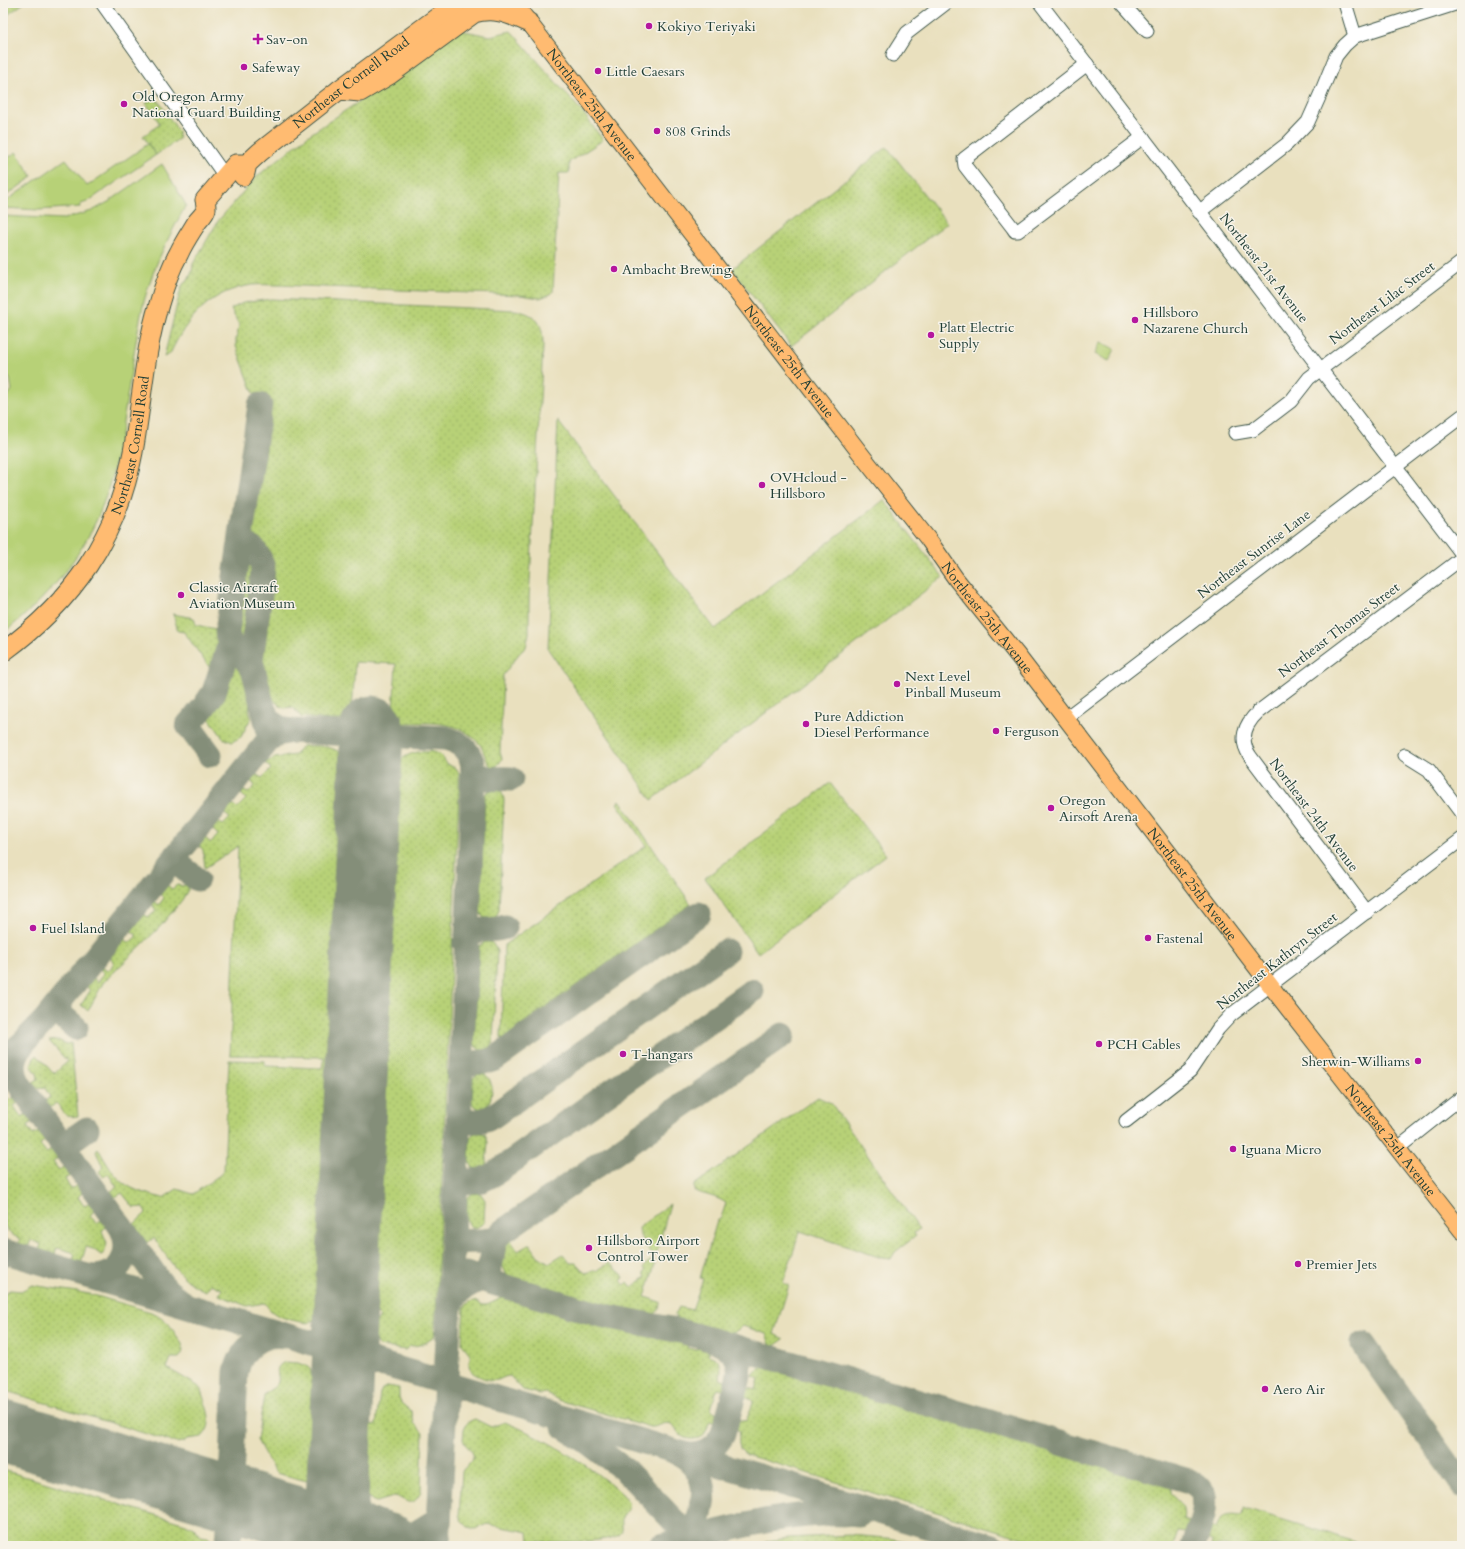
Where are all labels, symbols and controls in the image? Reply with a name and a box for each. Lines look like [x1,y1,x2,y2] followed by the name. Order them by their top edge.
[657,17,756,36] place label: Kokiyo Teriyaki
[644,21,654,31] marker: Kokiyo Teriyaki
[266,30,308,49] place label: Sav-on
[289,32,413,132] street label: Northeast Cornell Road
[253,34,263,44] marker: Sav-on
[543,44,642,165] street label: Northeast 25th Avenue
[252,58,301,77] place label: Safeway
[239,62,249,72] marker: Safeway
[606,62,685,81] place label: Little Caesars
[593,66,603,76] marker: Little Caesars
[132,87,280,122] place label: Old Oregon Army National Guard Building
[119,99,129,109] marker: Old Oregon Army National Guard Building
[665,122,731,141] place label: 808 Grinds
[652,126,662,136] marker: 808 Grinds
[1215,209,1313,327] street label: Northeast 21st Avenue
[1325,257,1439,349] street label: Northeast Lilac Street
[622,260,732,279] place label: Ambacht Brewing
[609,264,619,274] marker: Ambacht Brewing
[740,301,839,422] street label: Northeast 25th Avenue
[1143,303,1248,338] place label: Hillsboro Nazarene Church
[1130,315,1140,325] marker: Hillsboro Nazarene Church
[939,318,1014,353] place label: Platt Electric Supply
[926,330,936,340] marker: Platt Electric Supply
[106,374,153,517] street label: Northeast Cornell Road
[770,468,847,503] place label: OVHcloud - Hillsboro
[757,480,767,490] marker: OVHcloud - Hillsboro
[1193,505,1315,603] street label: Northeast Sunrise Lane
[937,558,1038,678] street label: Northeast 25th Avenue
[189,578,295,613] place label: Classic Aircraft Aviation Museum
[1274,578,1404,682] street label: Northeast Thomas Street
[176,590,186,600] marker: Classic Aircraft Aviation Museum
[905,667,1001,702] place label: Next Level Pinball Museum
[892,679,902,689] marker: Next Level Pinball Museum
[814,707,929,742] place label: Pure Addiction Diesel Performance
[801,719,811,729] marker: Pure Addiction Diesel Performance
[1004,722,1059,741] place label: Ferguson
[991,726,1001,736] marker: Ferguson
[1265,754,1363,876] street label: Northeast 24th Avenue
[1059,791,1138,826] place label: Oregon Airsoft Arena
[1046,803,1056,813] marker: Oregon Airsoft Arena
[1143,823,1242,944] street label: Northeast 25th Avenue
[1213,907,1342,1014] street label: Northeast Kathryn Street
[41,919,105,938] place label: Fuel Island
[28,923,38,933] marker: Fuel Island
[1156,929,1203,948] place label: Fastenal
[1143,933,1153,943] marker: Fastenal
[1107,1035,1181,1054] place label: PCH Cables
[1094,1039,1104,1049] marker: PCH Cables
[631,1045,693,1064] place label: T-hangars
[618,1049,628,1059] marker: T-hangars
[1301,1052,1410,1071] place label: Sherwin-Williams
[1413,1056,1423,1066] marker: Sherwin-Williams
[1341,1080,1441,1200] street label: Northeast 25th Avenue
[1241,1140,1322,1159] place label: Iguana Micro
[1228,1144,1238,1154] marker: Iguana Micro
[597,1231,700,1266] place label: Hillsboro Airport Control Tower
[584,1243,594,1253] marker: Hillsboro Airport Control Tower
[1306,1255,1377,1274] place label: Premier Jets
[1293,1259,1303,1269] marker: Premier Jets
[1273,1380,1326,1399] place label: Aero Air
[1260,1384,1270,1394] marker: Aero Air

